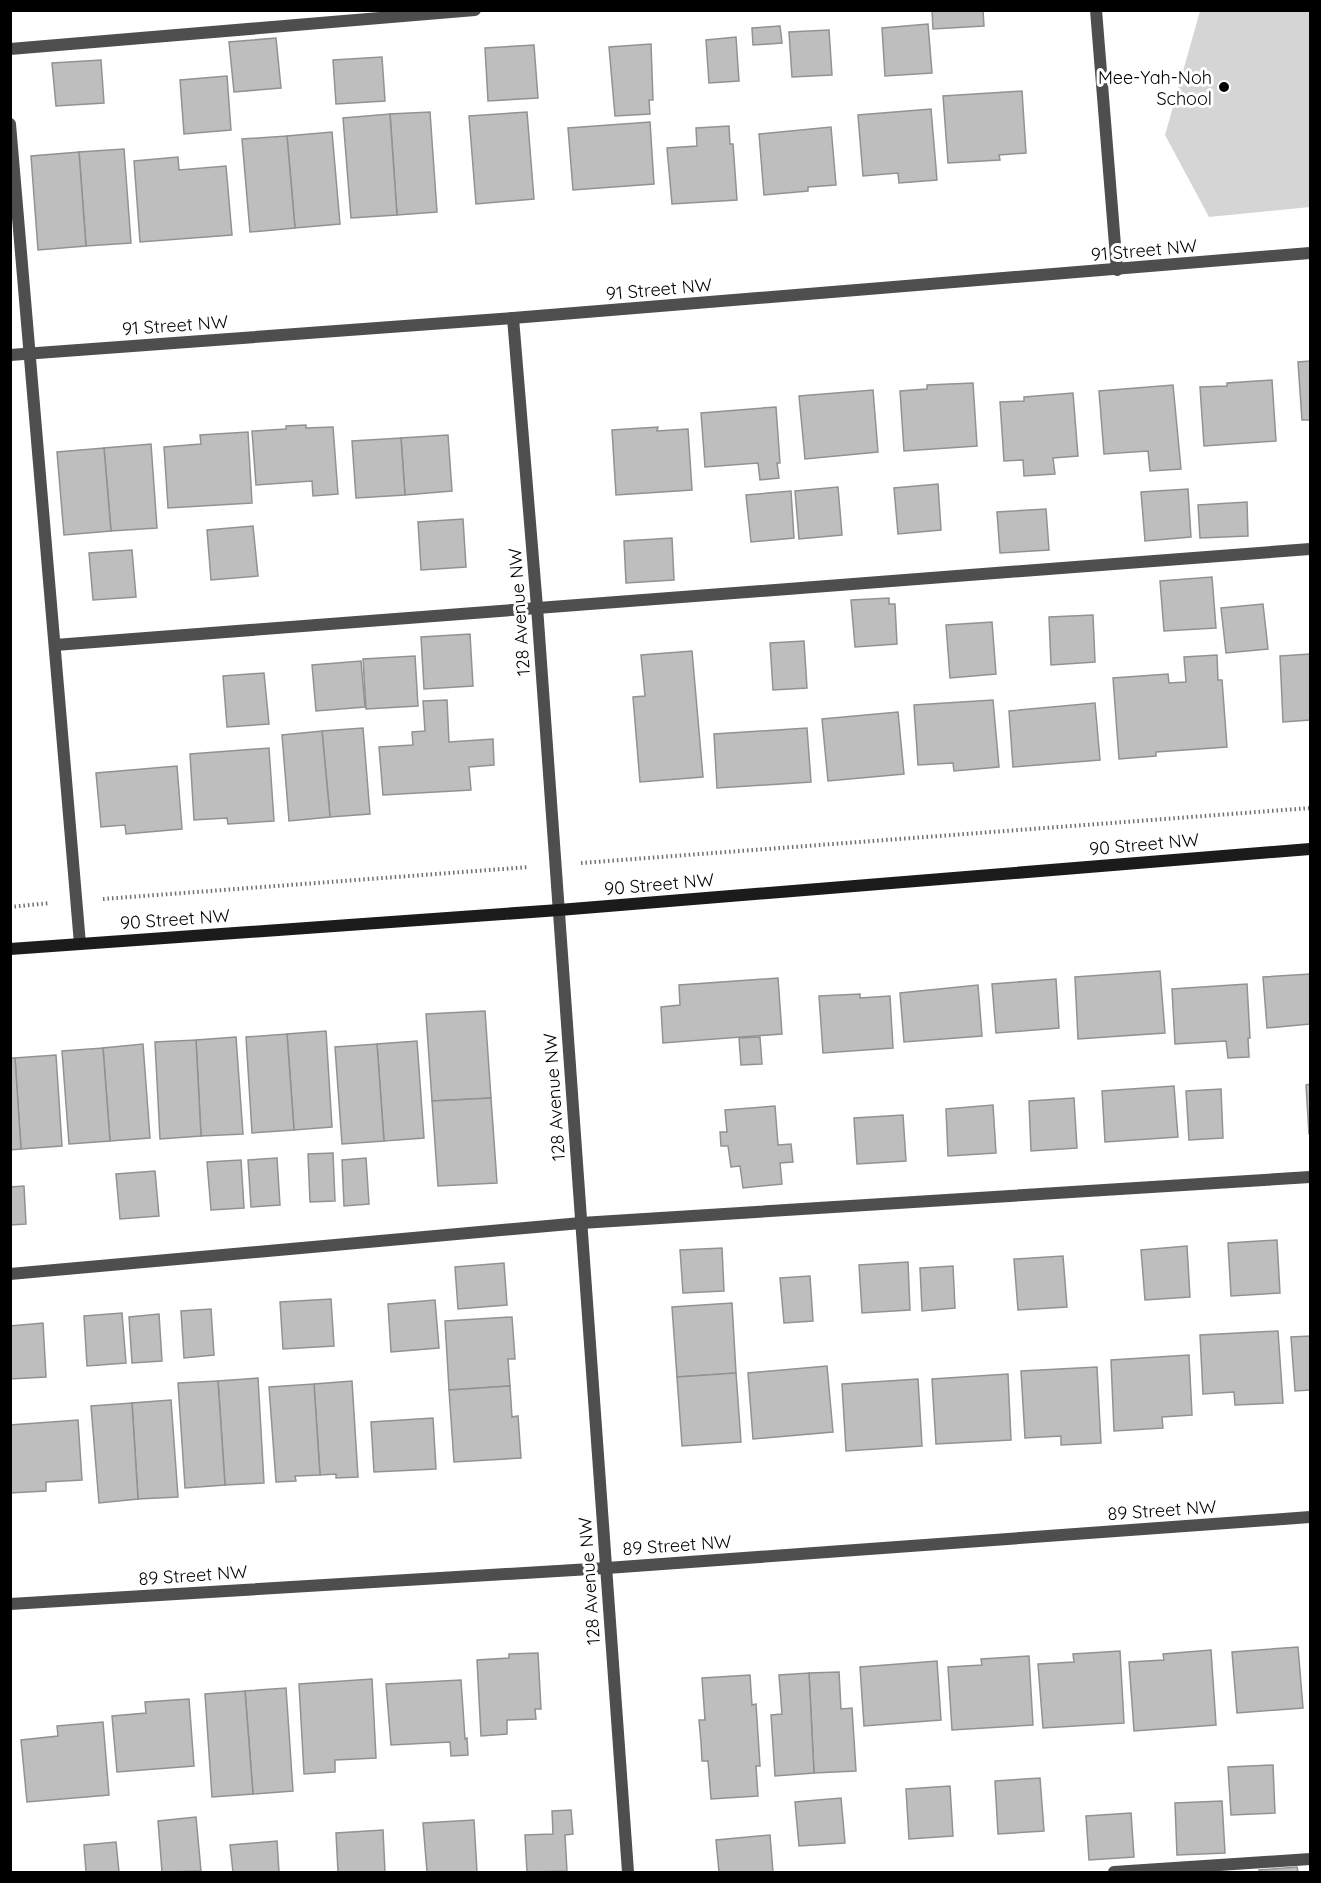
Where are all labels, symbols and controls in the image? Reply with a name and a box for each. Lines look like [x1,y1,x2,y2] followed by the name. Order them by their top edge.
[1098,66,1212,110] place label: Mee-Yah-Noh School
[1217,80,1231,94] marker: Mee-Yah-Noh School
[1090,234,1198,266] street label: 91 Street NW
[605,273,713,305] street label: 91 Street NW
[121,310,229,340] street label: 91 Street NW
[503,547,535,677] street label: 128 Avenue NW
[1088,828,1200,860] street label: 90 Street NW
[603,868,715,900] street label: 90 Street NW
[119,904,231,934] street label: 90 Street NW
[538,1032,570,1162] street label: 128 Avenue NW
[1107,1495,1217,1525] street label: 89 Street NW
[573,1516,605,1646] street label: 128 Avenue NW
[622,1530,732,1560] street label: 89 Street NW
[138,1560,248,1590] street label: 89 Street NW

